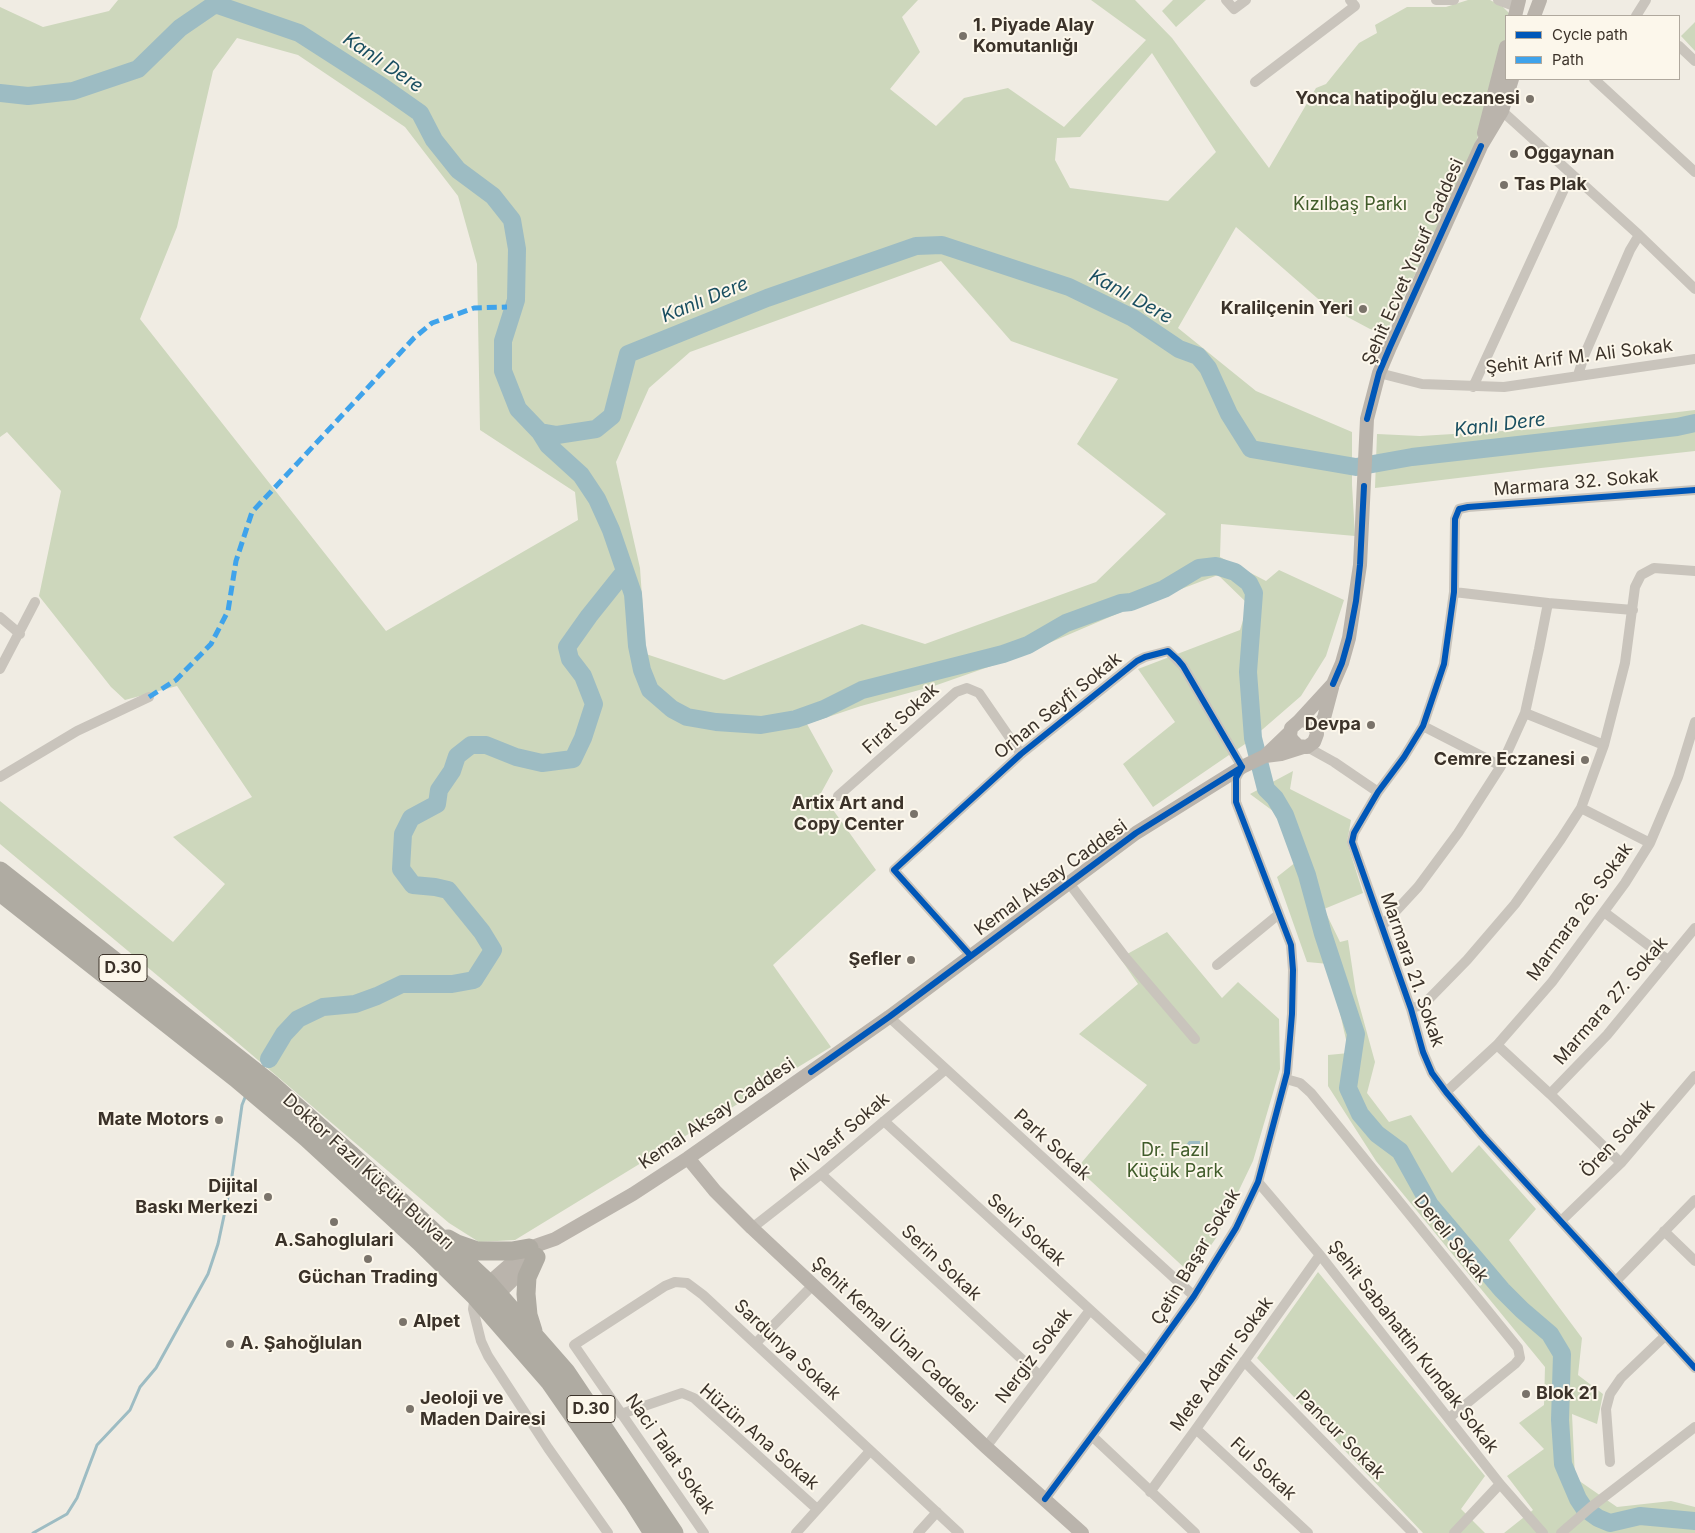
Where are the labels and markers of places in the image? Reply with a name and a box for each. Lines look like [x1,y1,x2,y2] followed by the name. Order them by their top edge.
[973,15,1094,58] place label: 1. Piyade Alay Komutanlığı
[957,30,969,42] marker: 1. Piyade Alay Komutanlığı
[1295,88,1520,110] place label: Yonca hatipoğlu eczanesi
[1524,93,1536,105] marker: Yonca hatipoğlu eczanesi
[1524,143,1614,165] place label: Oggaynan
[1508,148,1520,160] marker: Oggaynan
[1514,174,1587,196] place label: Tas Plak
[1498,179,1510,191] marker: Tas Plak
[1221,298,1353,320] place label: Kralilçenin Yeri
[1357,303,1369,315] marker: Kralilçenin Yeri
[1305,714,1361,736] place label: Devpa
[1365,719,1377,731] marker: Devpa
[1434,749,1575,771] place label: Cemre Eczanesi
[1579,754,1591,766] marker: Cemre Eczanesi
[792,793,904,836] place label: Artix Art and Copy Center
[908,808,920,820] marker: Artix Art and Copy Center
[848,949,901,971] place label: Şefler
[905,954,917,966] marker: Şefler
[98,1109,209,1131] place label: Mate Motors
[213,1114,225,1126] marker: Mate Motors
[135,1176,258,1218] place label: Dijital Baskı Merkezi
[262,1191,274,1203] marker: Dijital Baskı Merkezi
[328,1216,340,1228] marker: A.Sahoglulari
[274,1230,394,1252] place label: A.Sahoglulari
[362,1253,374,1265] marker: Güchan Trading
[298,1267,438,1289] place label: Güchan Trading
[413,1311,460,1333] place label: Alpet
[397,1316,409,1328] marker: Alpet
[240,1333,362,1355] place label: A. Şahoğlulan
[224,1338,236,1350] marker: A. Şahoğlulan
[1536,1383,1598,1405] place label: Blok 21
[420,1388,546,1430] place label: Jeoloji ve Maden Dairesi
[1520,1388,1532,1400] marker: Blok 21
[404,1403,416,1415] marker: Jeoloji ve Maden Dairesi

